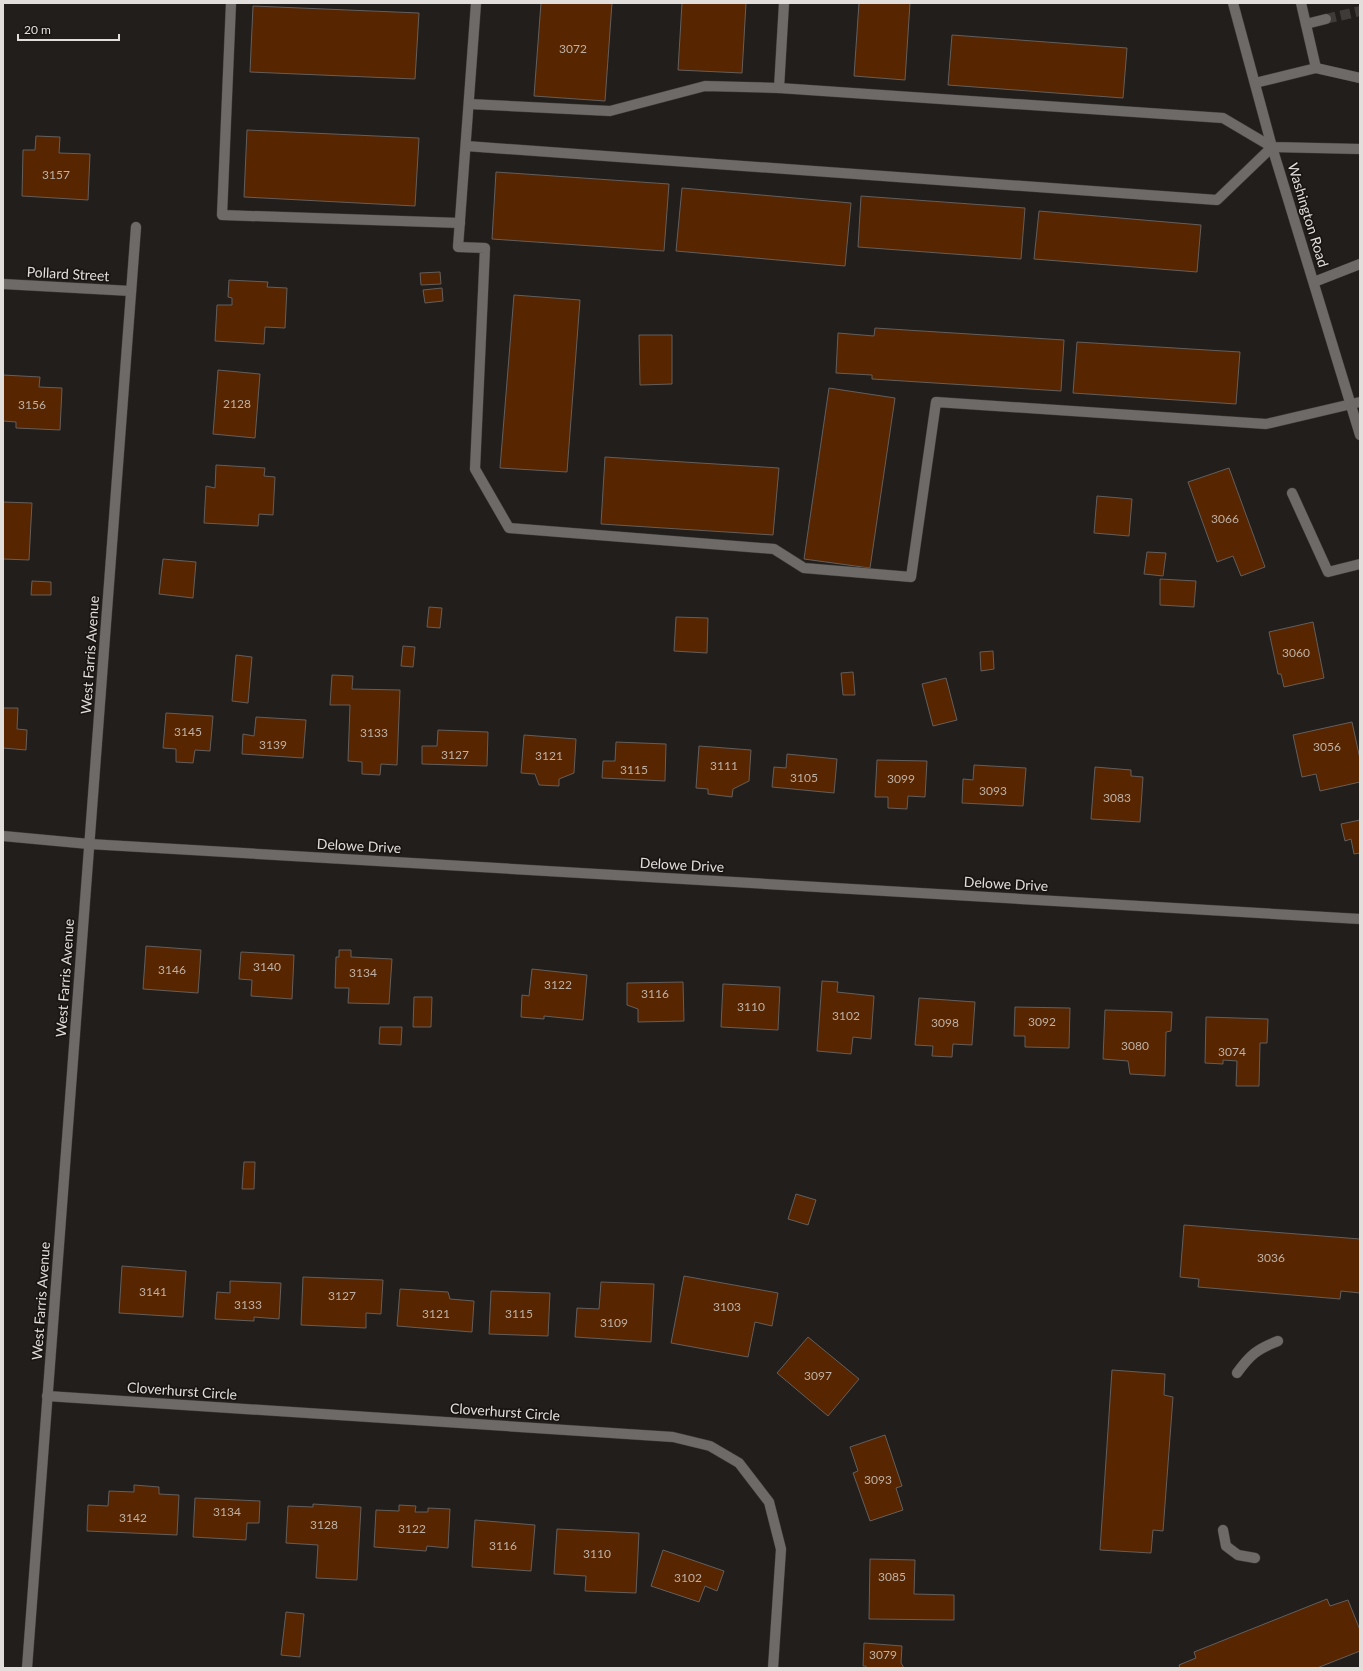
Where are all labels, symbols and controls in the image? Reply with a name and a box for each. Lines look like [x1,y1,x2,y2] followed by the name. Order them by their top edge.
[18,16,119,42] scale bar
[24,22,51,37] text: 20 m
[559,41,587,56] house number: 3072
[1285,161,1332,269] street label: Washington Road
[42,167,70,182] house number: 3157
[26,263,110,284] street label: Pollard Street
[223,396,251,411] house number: 2128
[18,397,46,412] house number: 3156
[1211,511,1239,526] house number: 3066
[77,595,102,715] street label: West Farris Avenue
[1282,645,1310,660] house number: 3060
[174,724,202,739] house number: 3145
[360,725,388,740] house number: 3133
[259,737,287,752] house number: 3139
[1313,739,1341,754] house number: 3056
[441,747,469,762] house number: 3127
[535,748,563,763] house number: 3121
[710,758,738,773] house number: 3111
[620,762,648,777] house number: 3115
[790,770,818,785] house number: 3105
[887,771,915,786] house number: 3099
[979,783,1007,798] house number: 3093
[1103,790,1131,805] house number: 3083
[316,835,402,856] street label: Delowe Drive
[639,854,725,875] street label: Delowe Drive
[963,873,1049,894] street label: Delowe Drive
[52,918,77,1038] street label: West Farris Avenue
[253,959,281,974] house number: 3140
[158,962,186,977] house number: 3146
[349,965,377,980] house number: 3134
[544,977,572,992] house number: 3122
[641,986,669,1001] house number: 3116
[737,999,765,1014] house number: 3110
[832,1008,860,1023] house number: 3102
[1028,1014,1056,1029] house number: 3092
[931,1015,959,1030] house number: 3098
[1121,1038,1149,1053] house number: 3080
[1218,1044,1246,1059] house number: 3074
[28,1241,53,1361] street label: West Farris Avenue
[1257,1250,1285,1265] house number: 3036
[139,1284,167,1299] house number: 3141
[328,1288,356,1303] house number: 3127
[234,1297,262,1312] house number: 3133
[713,1299,741,1314] house number: 3103
[422,1306,450,1321] house number: 3121
[505,1306,533,1321] house number: 3115
[600,1315,628,1330] house number: 3109
[804,1368,832,1383] house number: 3097
[126,1378,238,1403] street label: Cloverhurst Circle
[449,1399,561,1424] street label: Cloverhurst Circle
[864,1472,892,1487] house number: 3093
[213,1504,241,1519] house number: 3134
[119,1510,147,1525] house number: 3142
[310,1517,338,1532] house number: 3128
[398,1521,426,1536] house number: 3122
[489,1538,517,1553] house number: 3116
[583,1546,611,1561] house number: 3110
[878,1569,906,1584] house number: 3085
[674,1570,702,1585] house number: 3102
[869,1647,897,1662] house number: 3079

